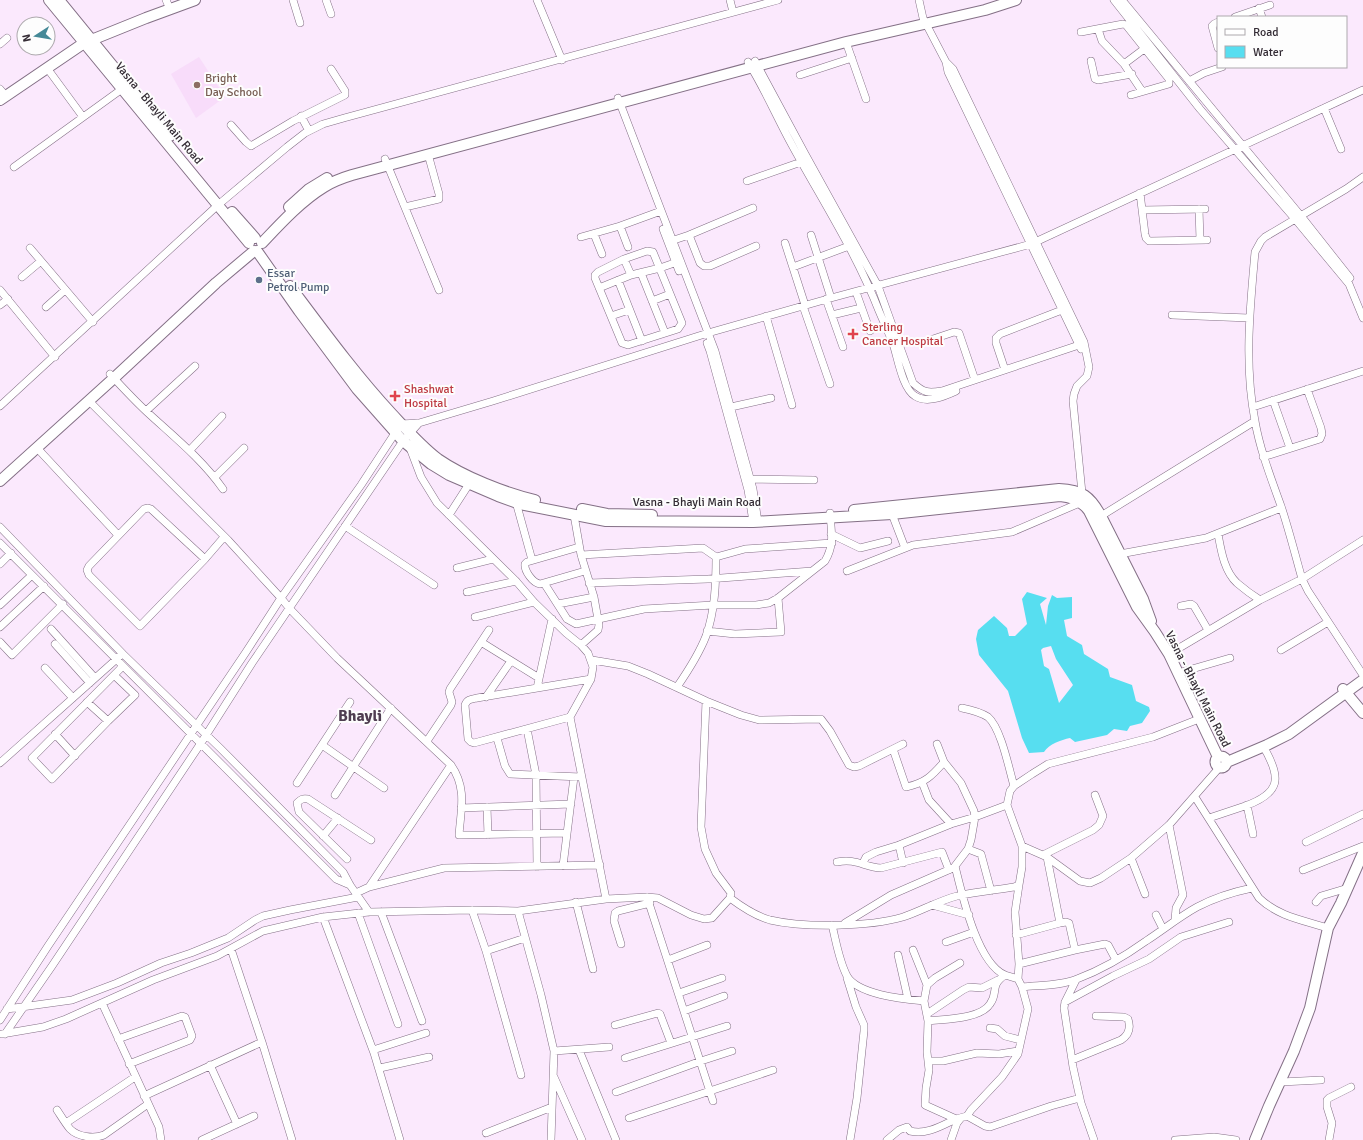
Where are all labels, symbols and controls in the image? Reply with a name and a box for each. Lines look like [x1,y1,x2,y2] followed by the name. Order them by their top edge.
[16,16,56,56] north arrow
[1217,16,1347,68] legend
[1253,25,1279,40] text: Road
[20,33,34,43] text: N
[1253,45,1284,60] text: Water
[112,59,206,167] street label: Vasna - Bhayli Main Road
[205,71,262,100] place label: Bright Day School
[192,80,202,90] marker: Bright Day School
[267,266,329,295] place label: Essar Petrol Pump
[254,275,264,285] marker: Essar Petrol Pump
[862,320,944,349] place label: Sterling Cancer Hospital
[847,328,859,340] marker: Sterling Cancer Hospital
[404,382,454,411] place label: Shashwat Hospital
[389,390,401,402] marker: Shashwat Hospital
[633,495,761,510] street label: Vasna - Bhayli Main Road
[1162,629,1233,750] street label: Vasna - Bhayli Main Road
[338,706,382,726] district label: Bhayli

